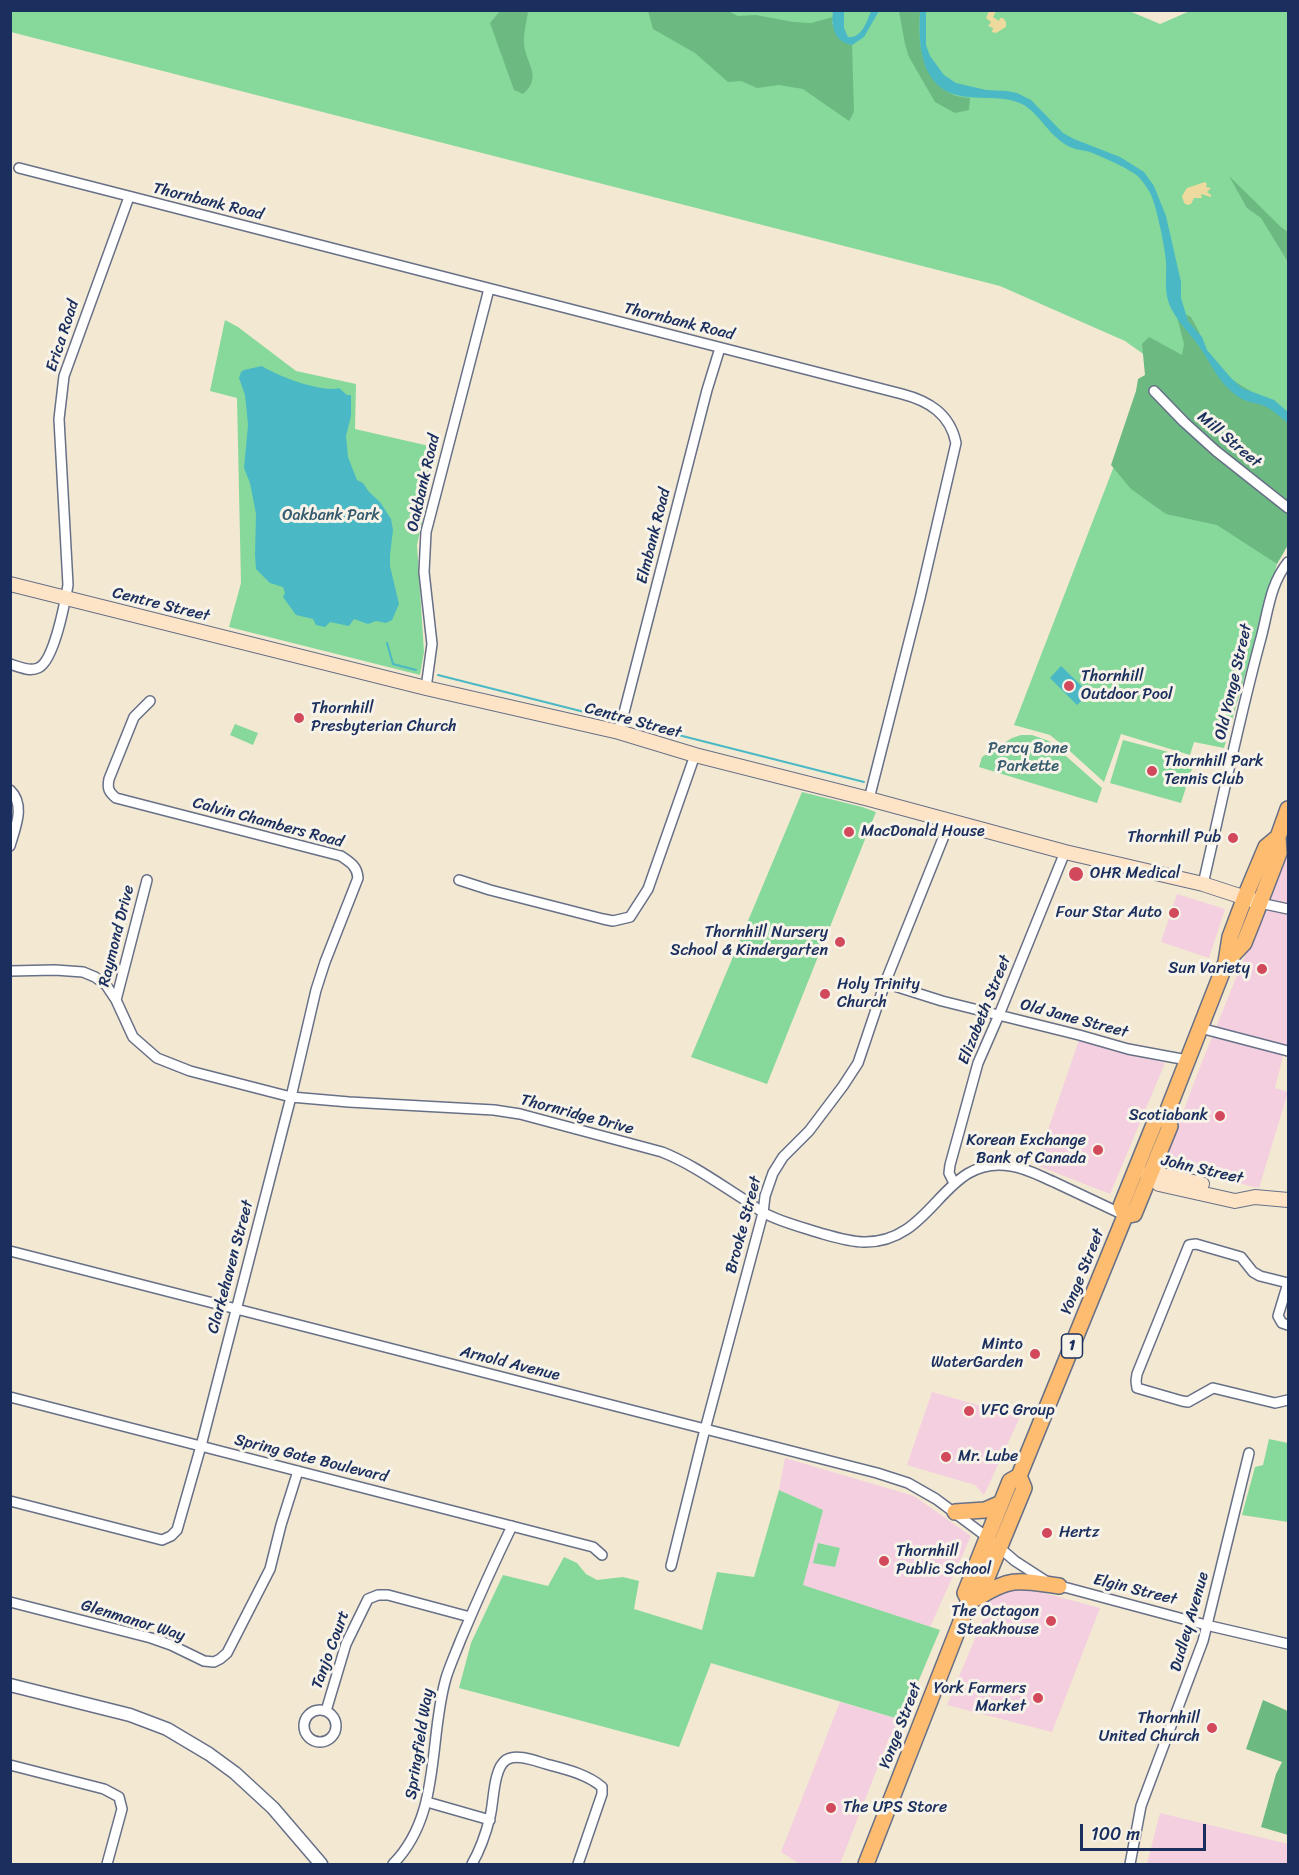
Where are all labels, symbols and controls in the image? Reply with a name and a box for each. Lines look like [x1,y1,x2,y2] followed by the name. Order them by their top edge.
[151,179,265,225] street label: Thornbank Road
[42,298,84,374] street label: Erica Road
[622,299,736,345] street label: Thornbank Road
[1193,408,1265,472] street label: Mill Street
[403,433,445,533] street label: Oakbank Road
[633,486,675,586] street label: Elmbank Road
[282,506,380,526] park label: Oakbank Park
[111,584,211,626] street label: Centre Street
[1211,622,1257,742] street label: Old Yonge Street
[1081,667,1173,705] place label: Thornhill Outdoor Pool
[1062,679,1076,693] marker: Thornhill Outdoor Pool
[311,699,457,737] place label: Thornhill Presbyterian Church
[583,699,683,743] street label: Centre Street
[292,711,306,725] marker: Thornhill Presbyterian Church
[988,739,1068,777] park label: Percy Bone Parkette
[1164,752,1264,790] place label: Thornhill Park Tennis Club
[1145,764,1159,778] marker: Thornhill Park Tennis Club
[191,794,345,852] street label: Calvin Chambers Road
[861,822,985,842] place label: MacDonald House
[842,825,856,839] marker: MacDonald House
[1127,828,1221,848] place label: Thornhill Pub
[1226,831,1240,845] marker: Thornhill Pub
[1090,864,1180,884] place label: OHR Medical
[1067,865,1085,883] marker: OHR Medical
[95,883,139,989] street label: Raymond Drive
[1056,903,1162,923] place label: Four Star Auto
[1167,906,1181,920] marker: Four Star Auto
[670,923,828,961] place label: Thornhill Nursery School & Kindergarten
[833,935,847,949] marker: Thornhill Nursery School & Kindergarten
[954,953,1016,1067] street label: Elizabeth Street
[1168,959,1250,979] place label: Sun Variety
[1255,962,1269,976] marker: Sun Variety
[837,975,920,1013] place label: Holy Trinity Church
[818,987,832,1001] marker: Holy Trinity Church
[1018,995,1130,1043] street label: Old Jane Street
[518,1091,636,1139] street label: Thornridge Drive
[1129,1106,1208,1126] place label: Scotiabank
[1213,1109,1227,1123] marker: Scotiabank
[966,1131,1086,1169] place label: Korean Exchange Bank of Canada
[1091,1143,1105,1157] marker: Korean Exchange Bank of Canada
[1159,1151,1245,1189] street label: John Street
[722,1174,766,1276] street label: Brooke Street
[204,1198,258,1336] street label: Clarkehaven Street
[1057,1226,1109,1318] street label: Yonge Street
[1062,1334,1082,1358] road number: 1
[931,1335,1023,1373] place label: Minto WaterGarden
[458,1342,562,1386] street label: Arnold Avenue
[1028,1347,1042,1361] marker: Minto WaterGarden
[981,1401,1055,1421] place label: VFC Group
[962,1404,976,1418] marker: VFC Group
[232,1431,390,1487] street label: Spring Gate Boulevard
[958,1447,1018,1467] place label: Mr. Lube
[939,1450,953,1464] marker: Mr. Lube
[1059,1523,1100,1543] place label: Hertz
[1040,1526,1054,1540] marker: Hertz
[896,1542,991,1580] place label: Thornhill Public School
[877,1554,891,1568] marker: Thornhill Public School
[1091,1570,1179,1610] street label: Elgin Street
[1167,1570,1213,1674] street label: Dudley Avenue
[79,1596,187,1646] street label: Glenmanor Way
[951,1602,1039,1640] place label: The Octagon Steakhouse
[308,1608,354,1692] street label: Tanjo Court
[1044,1614,1058,1628] marker: The Octagon Steakhouse
[934,1679,1026,1717] place label: York Farmers Market
[876,1680,926,1772] street label: Yonge Street
[402,1687,438,1801] street label: Springfield Way
[1031,1691,1045,1705] marker: York Farmers Market
[1099,1709,1200,1747] place label: Thornhill United Church
[1205,1721,1219,1735] marker: Thornhill United Church
[843,1798,947,1818] place label: The UPS Store
[824,1801,838,1815] marker: The UPS Store
[1083,1812,1209,1850] scale bar
[1091,1818,1140,1850] text: 100 m

